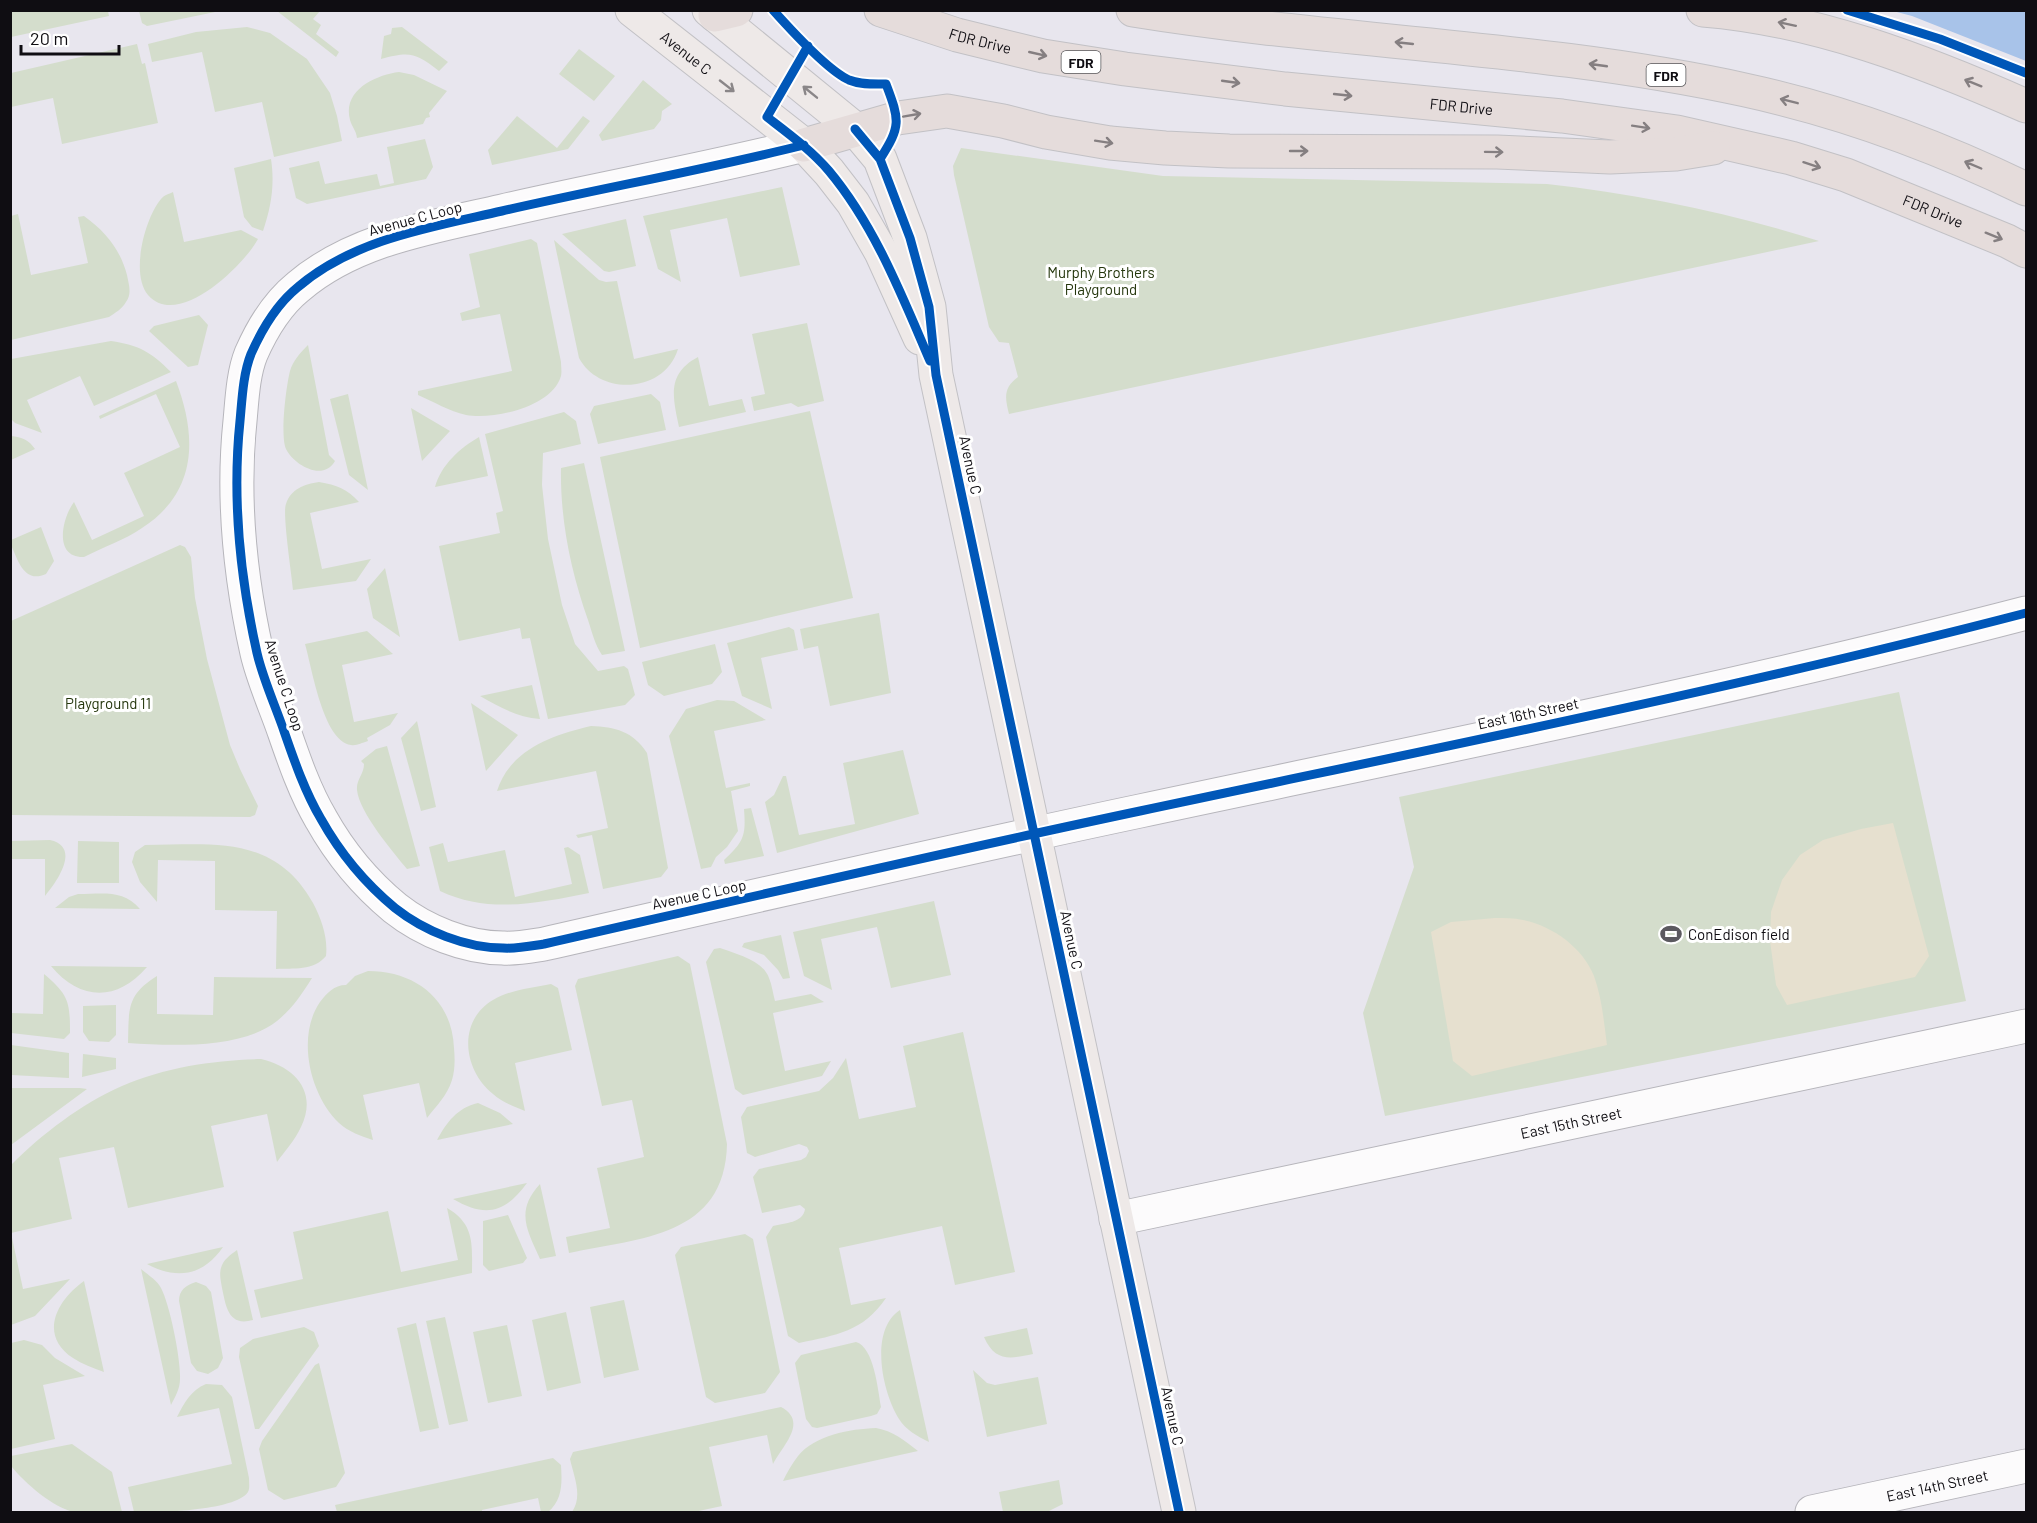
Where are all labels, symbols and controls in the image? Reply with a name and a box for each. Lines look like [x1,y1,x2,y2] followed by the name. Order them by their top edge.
[21,18,118,56] scale bar
[1778,18,1797,29] one-way arrow
[947,24,1013,57] street label: FDR Drive
[30,27,68,49] text: 20 m
[657,27,715,78] street label: Avenue C
[1395,37,1414,48] one-way arrow
[1029,49,1048,61] one-way arrow
[1062,51,1100,73] road number: FDR
[1588,59,1608,70] one-way arrow
[1646,64,1686,86] road number: FDR
[1221,77,1241,88] one-way arrow
[1964,77,1982,88] one-way arrow
[719,79,735,92] one-way arrow
[803,85,818,99] one-way arrow
[1333,90,1353,101] one-way arrow
[1429,94,1494,118] street label: FDR Drive
[1780,94,1799,106] one-way arrow
[902,109,922,120] one-way arrow
[1631,122,1651,133] one-way arrow
[1094,136,1113,147] one-way arrow
[1288,145,1308,157] one-way arrow
[1483,147,1503,158] one-way arrow
[1965,158,1983,170] one-way arrow
[1802,160,1821,171] one-way arrow
[1900,190,1966,231] street label: FDR Drive
[366,197,464,239] street label: Avenue C Loop
[1984,231,2002,242] one-way arrow
[1047,263,1155,298] park label: Murphy Brothers Playground
[956,434,986,496] street label: Avenue C
[262,637,308,733] street label: Avenue C Loop
[65,694,151,712] park label: Playground 11
[1476,694,1580,732] street label: East 16th Street
[650,875,748,913] street label: Avenue C Loop
[1057,909,1087,971] street label: Avenue C
[1659,922,1683,946] sports icon: ConEdison field
[1688,925,1790,943] place label: ConEdison field
[1519,1103,1623,1142] street label: East 15th Street
[1158,1385,1188,1447] street label: Avenue C
[1885,1465,1990,1505] street label: East 14th Street

